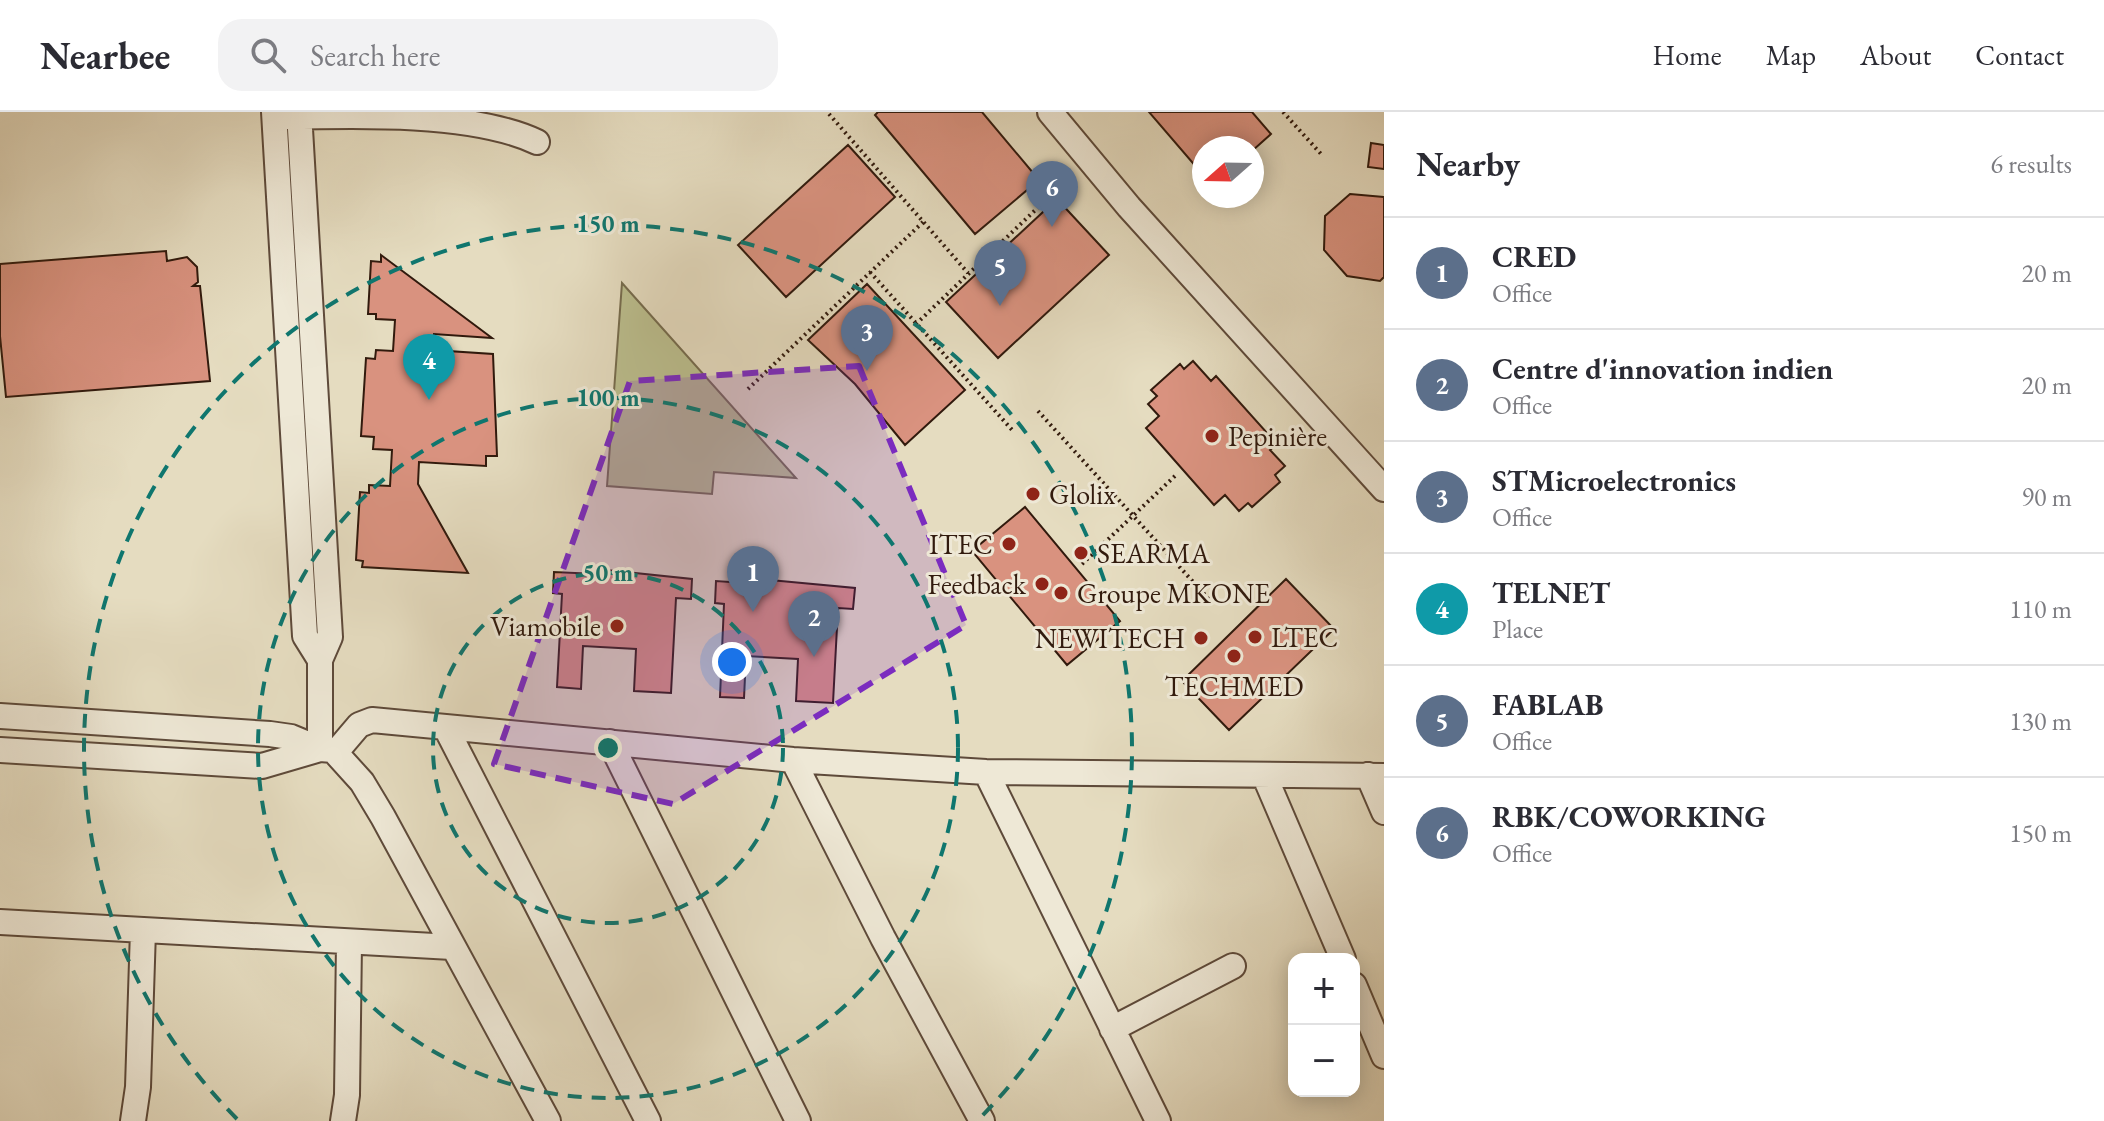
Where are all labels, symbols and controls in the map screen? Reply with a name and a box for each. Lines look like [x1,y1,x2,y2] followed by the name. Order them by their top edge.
[218,19,778,91] search box
[40,31,170,80] text: Nearbee
[246,33,290,77] icon: search
[310,36,440,75] text: Search here
[1652,37,1722,73] text: Home
[1766,37,1816,73] text: Map
[1860,37,1931,73] text: About
[1975,37,2064,73] text: Contact
[1192,136,1264,208] north arrow
[1416,142,1520,186] text: Nearby
[1991,147,2072,181] text: 6 results
[1026,161,1078,227] pin: 6
[576,208,640,239] text: 150 m
[1492,237,1576,276] text: CRED
[974,240,1026,306] pin: 5
[1435,256,1449,290] text: 1
[2022,256,2072,290] text: 20 m
[1492,276,1552,310] text: Office
[841,305,893,371] pin: 3
[403,334,455,400] pin: 4
[1492,349,1833,388] text: Centre d'innovation indien
[1435,368,1449,402] text: 2
[2022,368,2072,402] text: 20 m
[576,382,640,413] text: 100 m
[1492,388,1552,422] text: Office
[1228,418,1327,454] place label: Pepinière
[1203,427,1221,445] marker: Pepinière
[1492,461,1736,500] text: STMicroelectronics
[1049,476,1115,512] place label: Glolix
[1435,480,1449,514] text: 3
[2022,480,2072,514] text: 90 m
[1024,485,1042,503] marker: Glolix
[1492,500,1552,534] text: Office
[929,526,993,562] place label: ITEC
[1000,535,1018,553] marker: ITEC
[1097,535,1210,571] place label: SEARMA
[1072,544,1090,562] marker: SEARMA
[727,546,779,612] pin: 1
[583,557,633,588] text: 50 m
[927,566,1027,602] place label: Feedback
[1492,573,1610,612] text: TELNET
[1033,575,1051,593] marker: Feedback
[1077,575,1270,611] place label: Groupe MKONE
[1052,584,1070,602] marker: Groupe MKONE
[788,591,840,657] pin: 2
[1435,592,1449,626] text: 4
[2009,592,2072,626] text: 110 m
[490,608,601,644] place label: Viamobile
[1492,612,1543,646] text: Place
[608,617,626,635] marker: Viamobile
[1271,619,1338,655] place label: LTEC
[1035,620,1185,656] place label: NEWITECH
[1246,628,1264,646] marker: LTEC
[1192,629,1210,647] marker: NEWITECH
[712,642,752,682] your location
[1225,647,1243,665] marker: TECHMED
[1164,668,1304,704] place label: TECHMED
[1492,685,1604,724] text: FABLAB
[1435,704,1449,738] text: 5
[2009,704,2072,738] text: 130 m
[1492,724,1552,758] text: Office
[594,734,622,762] centre of rings
[1492,797,1766,836] text: RBK/COWORKING
[1435,816,1449,850] text: 6
[2009,816,2072,850] text: 150 m
[1492,836,1552,870] text: Office
[1288,953,1360,1097] map controls
[1288,953,1360,1025] button: +
[1288,1025,1360,1097] button: −

